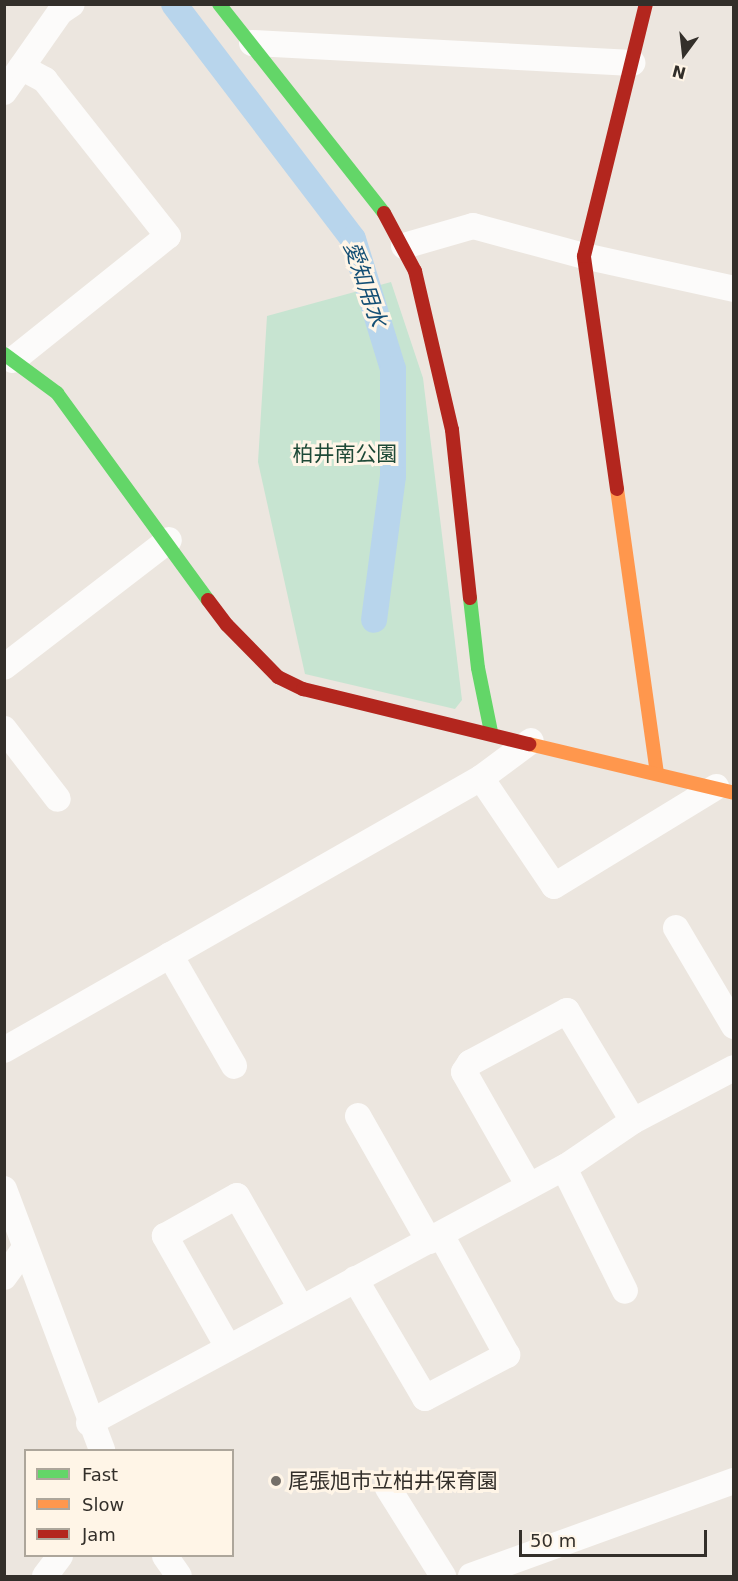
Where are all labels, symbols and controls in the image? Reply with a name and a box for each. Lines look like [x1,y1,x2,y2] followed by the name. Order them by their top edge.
[654,24,714,84] north arrow
[670,61,688,83] text: N
[338,238,392,330] water label: 愛知用水
[293,441,397,467] park label: 柏井南公園
[24,1449,234,1557] legend
[82,1464,118,1485] text: Fast
[288,1468,498,1494] place label: 尾張旭市立柏井保育園
[269,1474,283,1488] marker: 尾張旭市立柏井保育園
[82,1494,124,1515] text: Slow
[522,1518,710,1556] scale bar
[82,1524,116,1545] text: Jam
[530,1530,576,1551] text: 50 m

